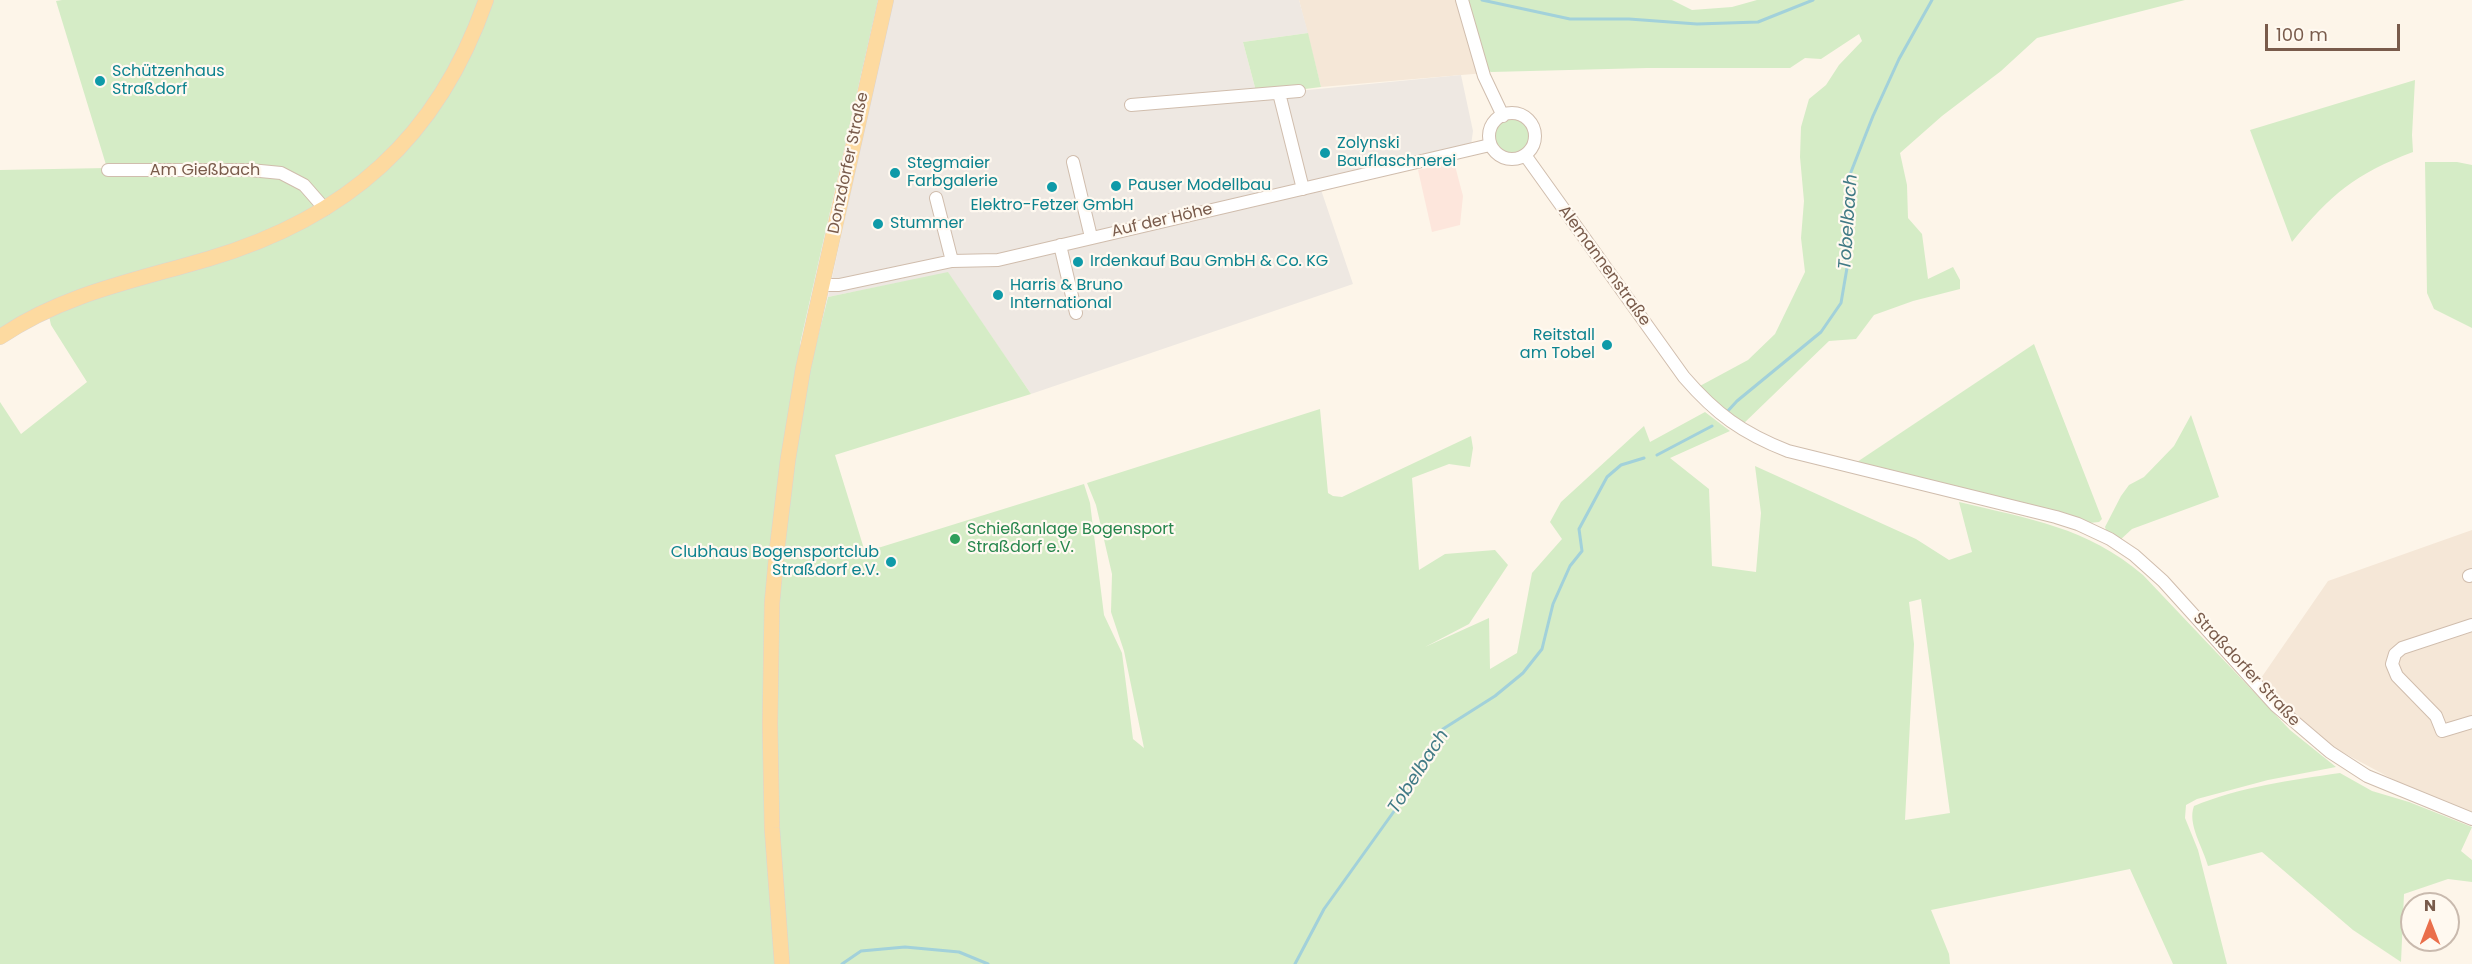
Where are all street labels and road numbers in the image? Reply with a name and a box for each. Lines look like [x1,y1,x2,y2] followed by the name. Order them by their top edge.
[825,90,873,236] street label: Donzdorfer Straße
[150,161,260,181] street label: Am Gießbach
[1110,200,1214,242] street label: Auf der Höhe
[1554,202,1654,330] street label: Alemannenstraße
[2188,609,2304,731] street label: Straßdorfer Straße

